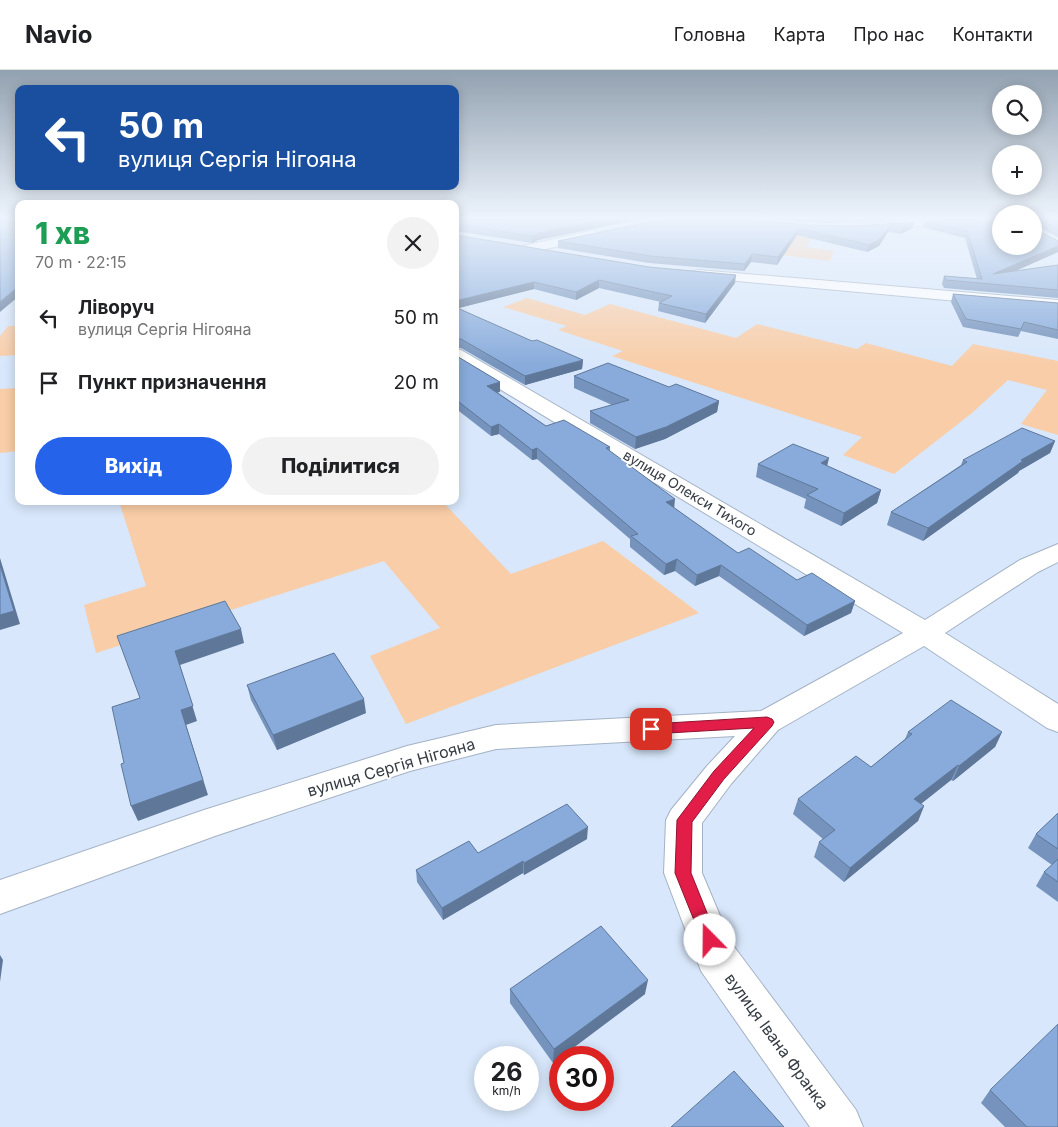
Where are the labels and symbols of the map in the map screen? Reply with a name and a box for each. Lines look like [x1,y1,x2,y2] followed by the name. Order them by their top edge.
[621,446,760,539] street label: вулиця Олекси Тихого
[630,708,672,750] pin
[305,733,477,801] street label: вулиця Сергія Нігояна
[683,913,735,965] position arrow
[721,969,833,1113] street label: вулиця Івана Франка
[549,1046,614,1111] speed limit sign: 30

